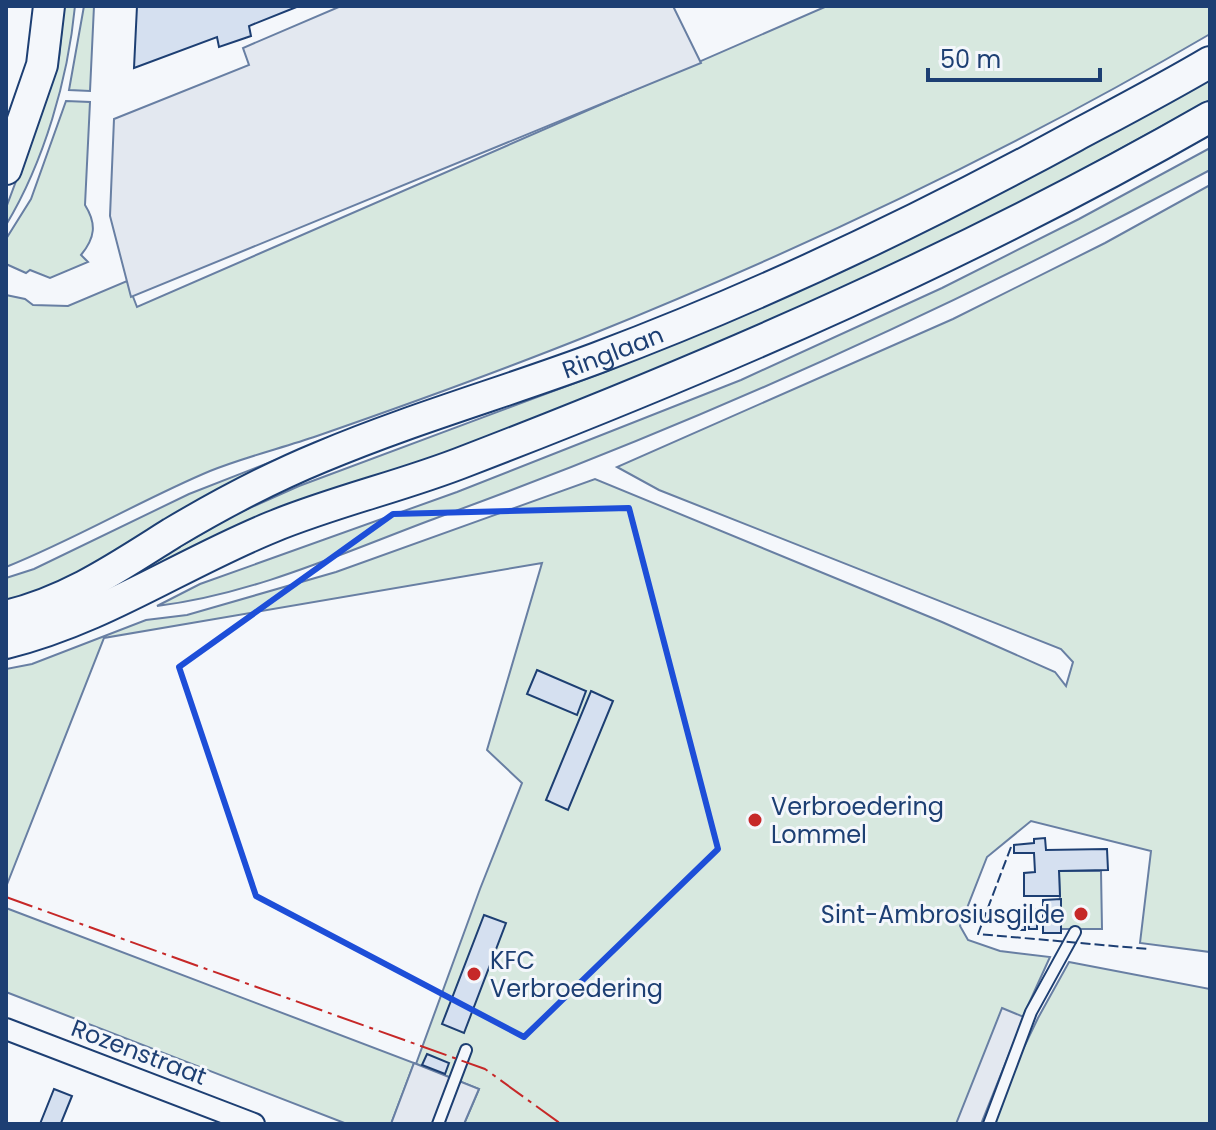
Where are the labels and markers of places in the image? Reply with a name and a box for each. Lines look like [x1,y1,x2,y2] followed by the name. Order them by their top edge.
[771,790,944,851] place label: Verbroedering Lommel
[746,811,764,829] marker: Verbroedering Lommel
[821,898,1065,931] place label: Sint-Ambrosiusgilde
[1072,905,1090,923] marker: Sint-Ambrosiusgilde
[490,944,663,1005] place label: KFC Verbroedering
[465,965,483,983] marker: KFC Verbroedering

